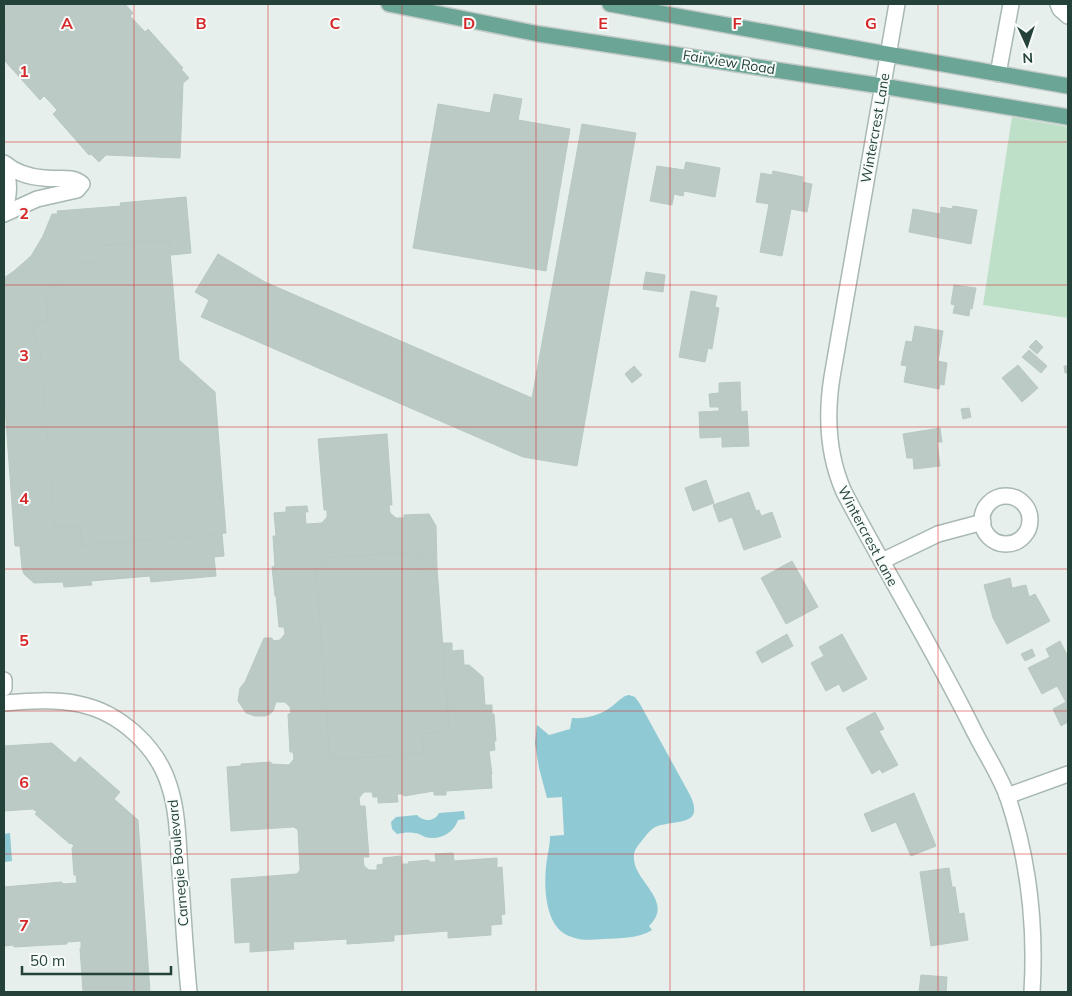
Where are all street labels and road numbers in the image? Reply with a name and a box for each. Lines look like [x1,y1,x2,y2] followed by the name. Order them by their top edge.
[682,46,776,78] street label: Fairview Road
[856,72,894,184] street label: Wintercrest Lane
[834,483,902,589] street label: Wintercrest Lane
[163,799,193,927] street label: Carnegie Boulevard

